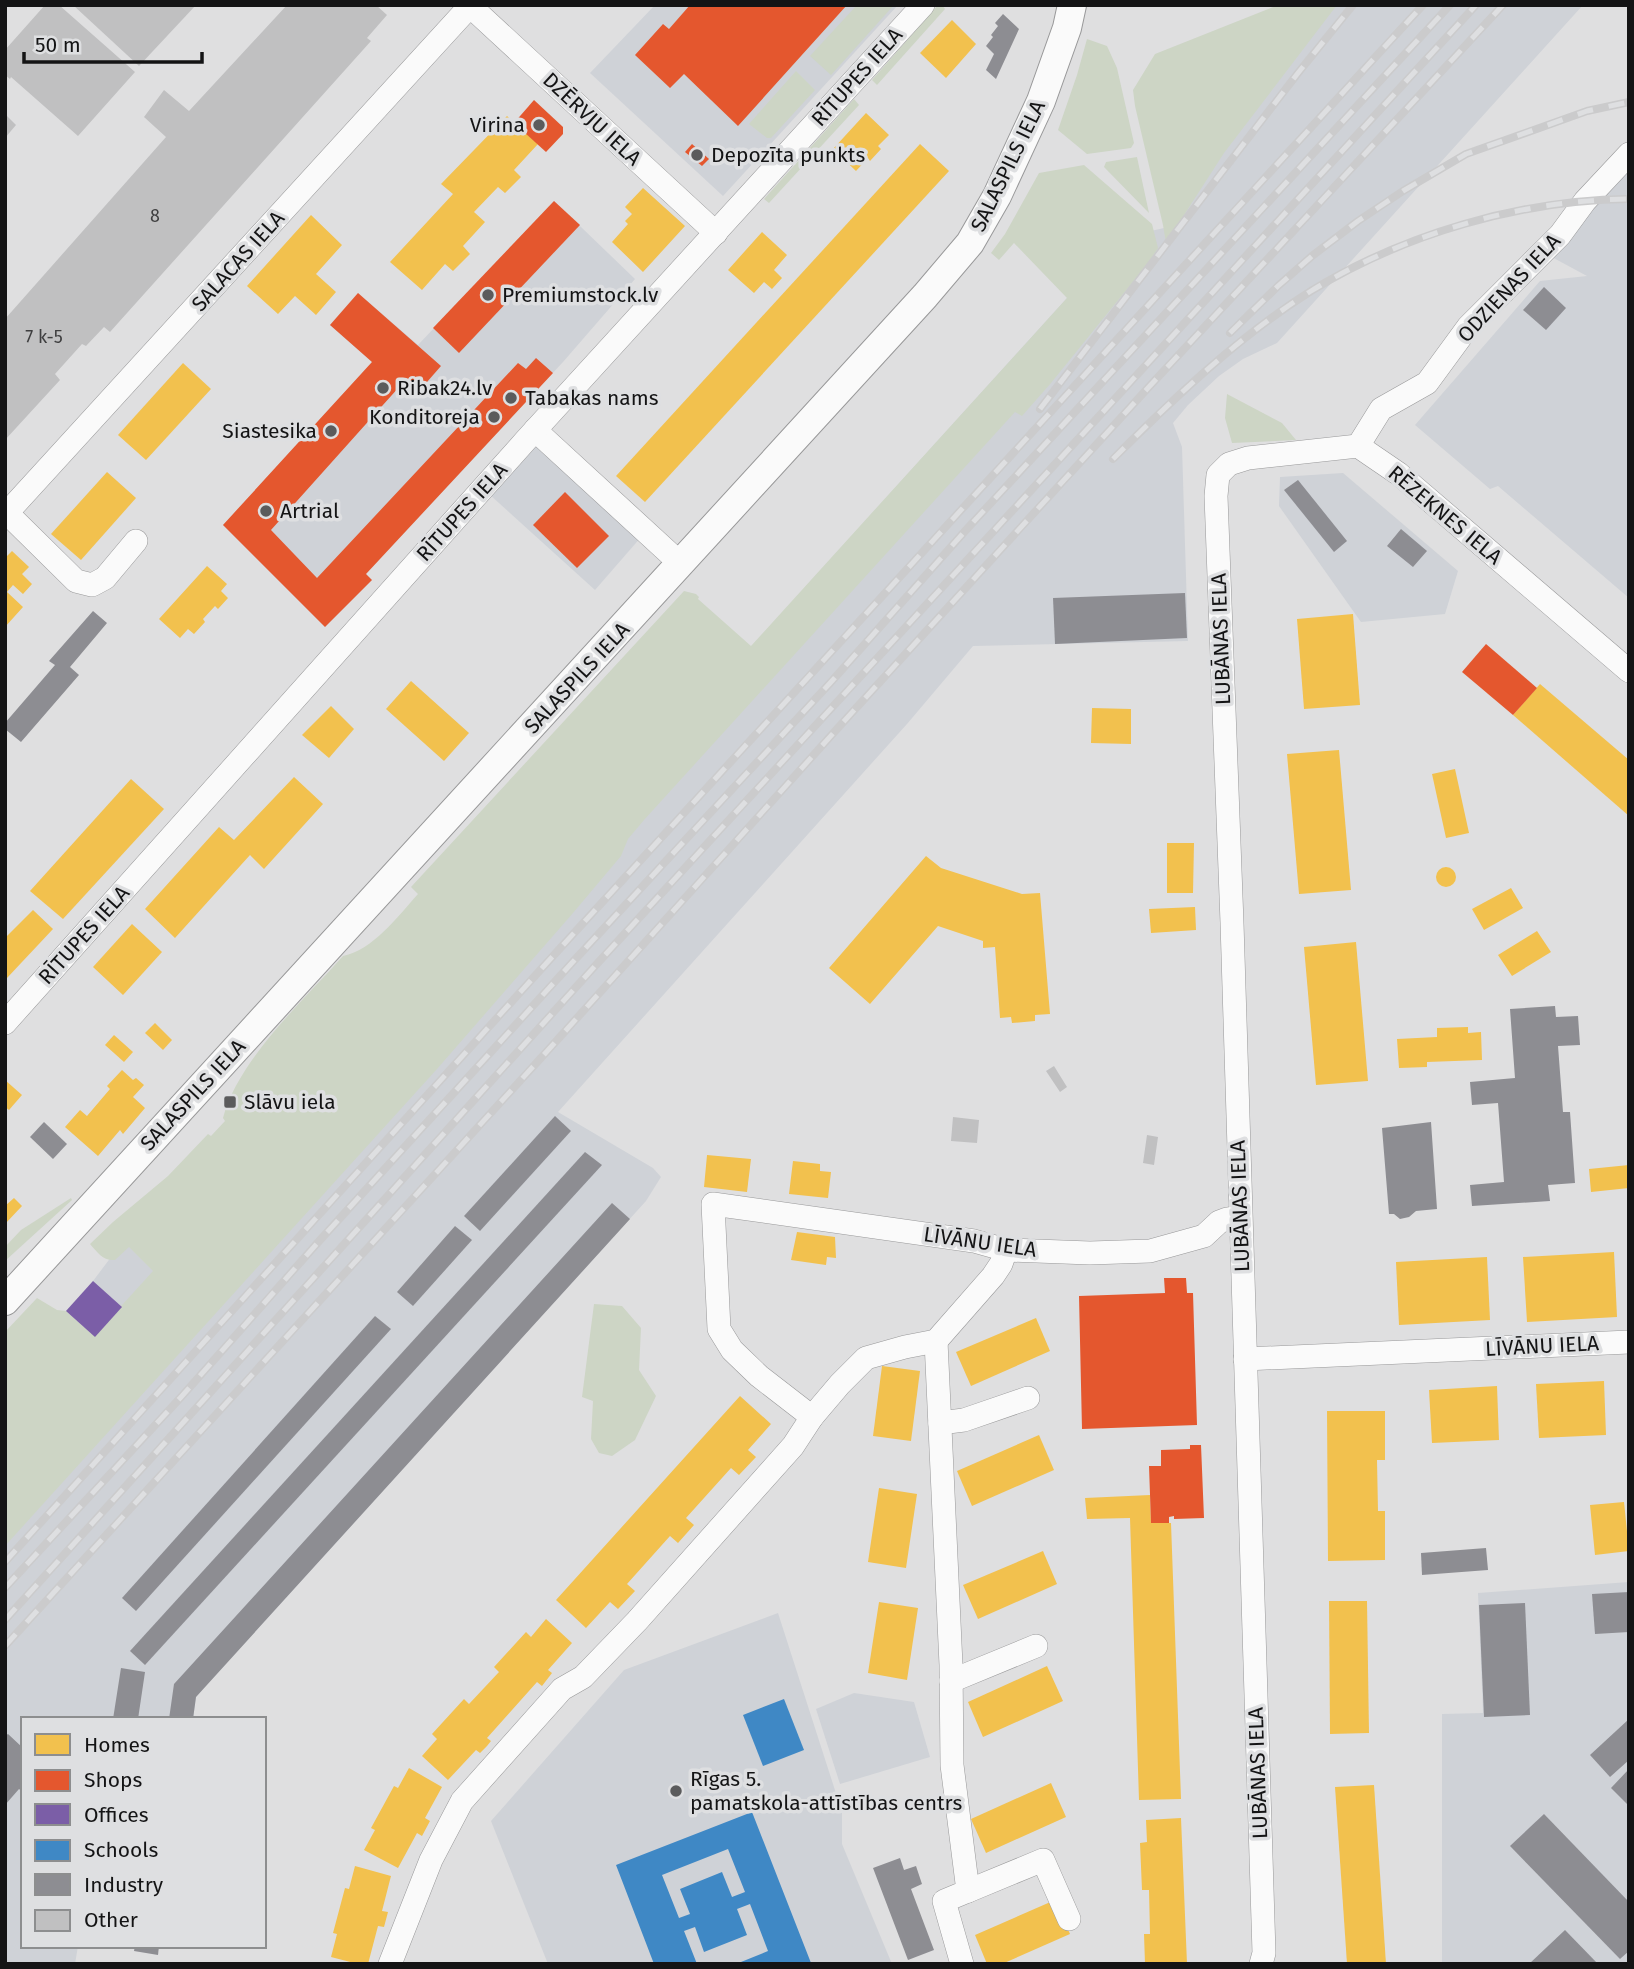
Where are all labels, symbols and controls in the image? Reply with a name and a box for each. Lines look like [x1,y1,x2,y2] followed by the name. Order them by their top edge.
[24,21,203,65] scale bar
[806,22,908,132] street label: RĪTUPES IELA
[35,32,81,58] text: 50 m
[537,67,647,171] street label: DZĒRVJU IELA
[965,96,1051,236] street label: SALASPILS IELA
[470,112,525,138] place label: Virina
[531,117,547,133] marker: Virina
[711,142,865,168] place label: Depozīta punkts
[689,147,705,163] marker: Depozīta punkts
[150,205,160,227] house number: 8
[186,205,290,317] street label: SALACAS IELA
[1452,228,1566,348] street label: ODZIENAS IELA
[502,282,659,308] place label: Premiumstock.lv
[480,287,496,303] marker: Premiumstock.lv
[25,326,63,348] house number: 7 k-5
[397,375,493,401] place label: Ribak24.lv
[375,380,391,396] marker: Ribak24.lv
[525,385,659,411] place label: Tabakas nams
[503,390,519,406] marker: Tabakas nams
[369,404,480,430] place label: Konditoreja
[486,409,502,425] marker: Konditoreja
[222,418,317,444] place label: Siastesika
[323,423,339,439] marker: Siastesika
[411,457,513,567] street label: RĪTUPES IELA
[1383,460,1507,570] street label: RĒZEKNES IELA
[280,498,339,524] place label: Artrial
[258,503,274,519] marker: Artrial
[1206,573,1236,705] street label: LUBĀNAS IELA
[519,617,635,739] street label: SALASPILS IELA
[33,880,135,990] street label: RĪTUPES IELA
[135,1034,251,1156] street label: SALASPILS IELA
[244,1089,336,1115] place label: Slāvu iela
[222,1094,238,1110] marker: Slāvu iela
[1225,1140,1255,1272] street label: LUBĀNAS IELA
[922,1221,1038,1263] street label: LĪVĀNU IELA
[1484,1330,1600,1362] street label: LĪVĀNU IELA
[1243,1707,1273,1839] street label: LUBĀNAS IELA
[21,1717,266,1948] legend
[84,1732,150,1758] text: Homes
[690,1766,962,1816] place label: Rīgas 5. pamatskola-attīstības centrs
[84,1767,142,1793] text: Shops
[668,1783,684,1799] marker: Rīgas 5. pamatskola-attīstības centrs
[84,1802,149,1828] text: Offices
[84,1837,158,1863] text: Schools
[84,1872,164,1898] text: Industry
[84,1907,138,1933] text: Other

